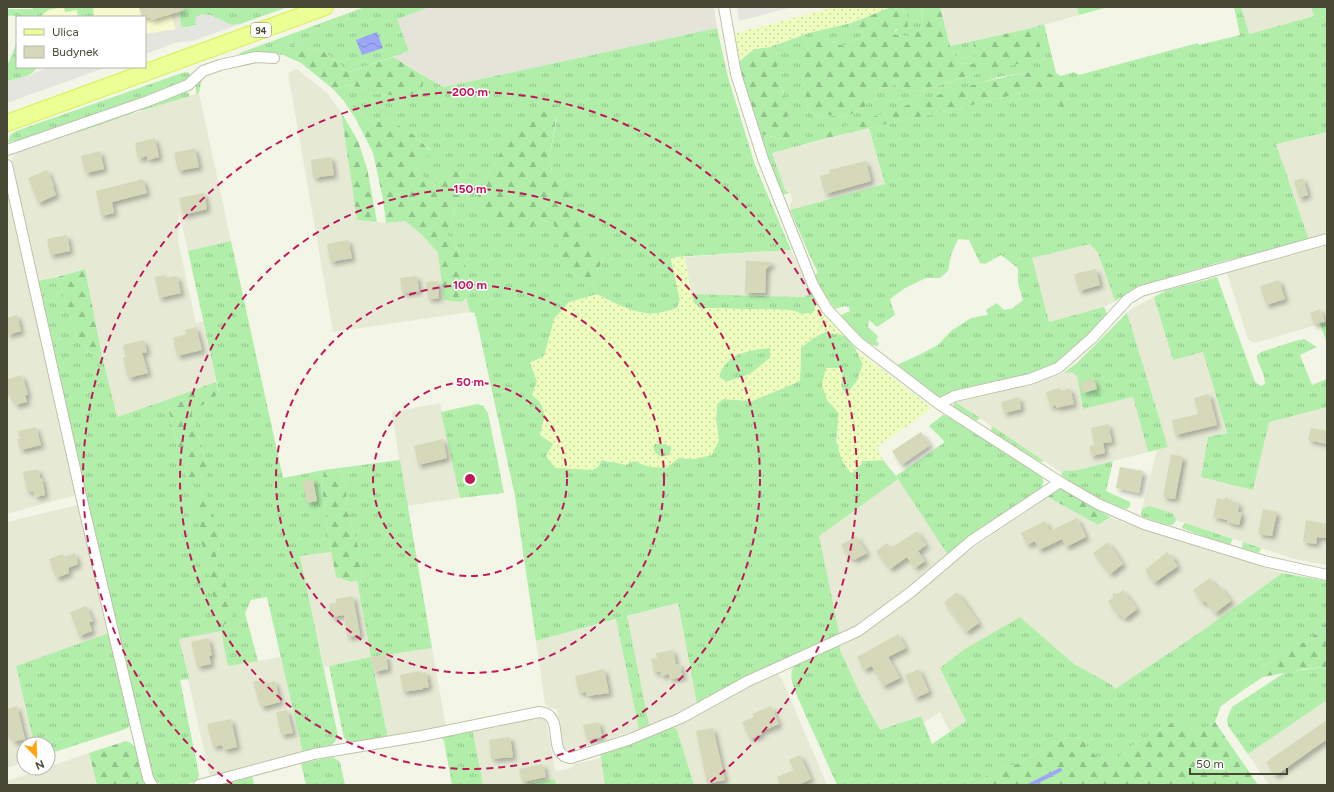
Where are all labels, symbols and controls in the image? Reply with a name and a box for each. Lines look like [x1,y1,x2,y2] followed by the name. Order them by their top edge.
[16,16,146,68] legend
[251,23,271,37] road number: 94
[52,25,79,39] text: Ulica
[52,45,99,59] text: Budynek
[452,85,488,99] text: 200 m
[453,182,487,196] text: 150 m
[453,278,487,292] text: 100 m
[456,375,484,389] text: 50 m
[463,472,477,486] centre of rings
[16,736,56,776] north arrow
[1190,750,1287,776] scale bar
[33,757,46,772] text: N
[1196,757,1224,771] text: 50 m

